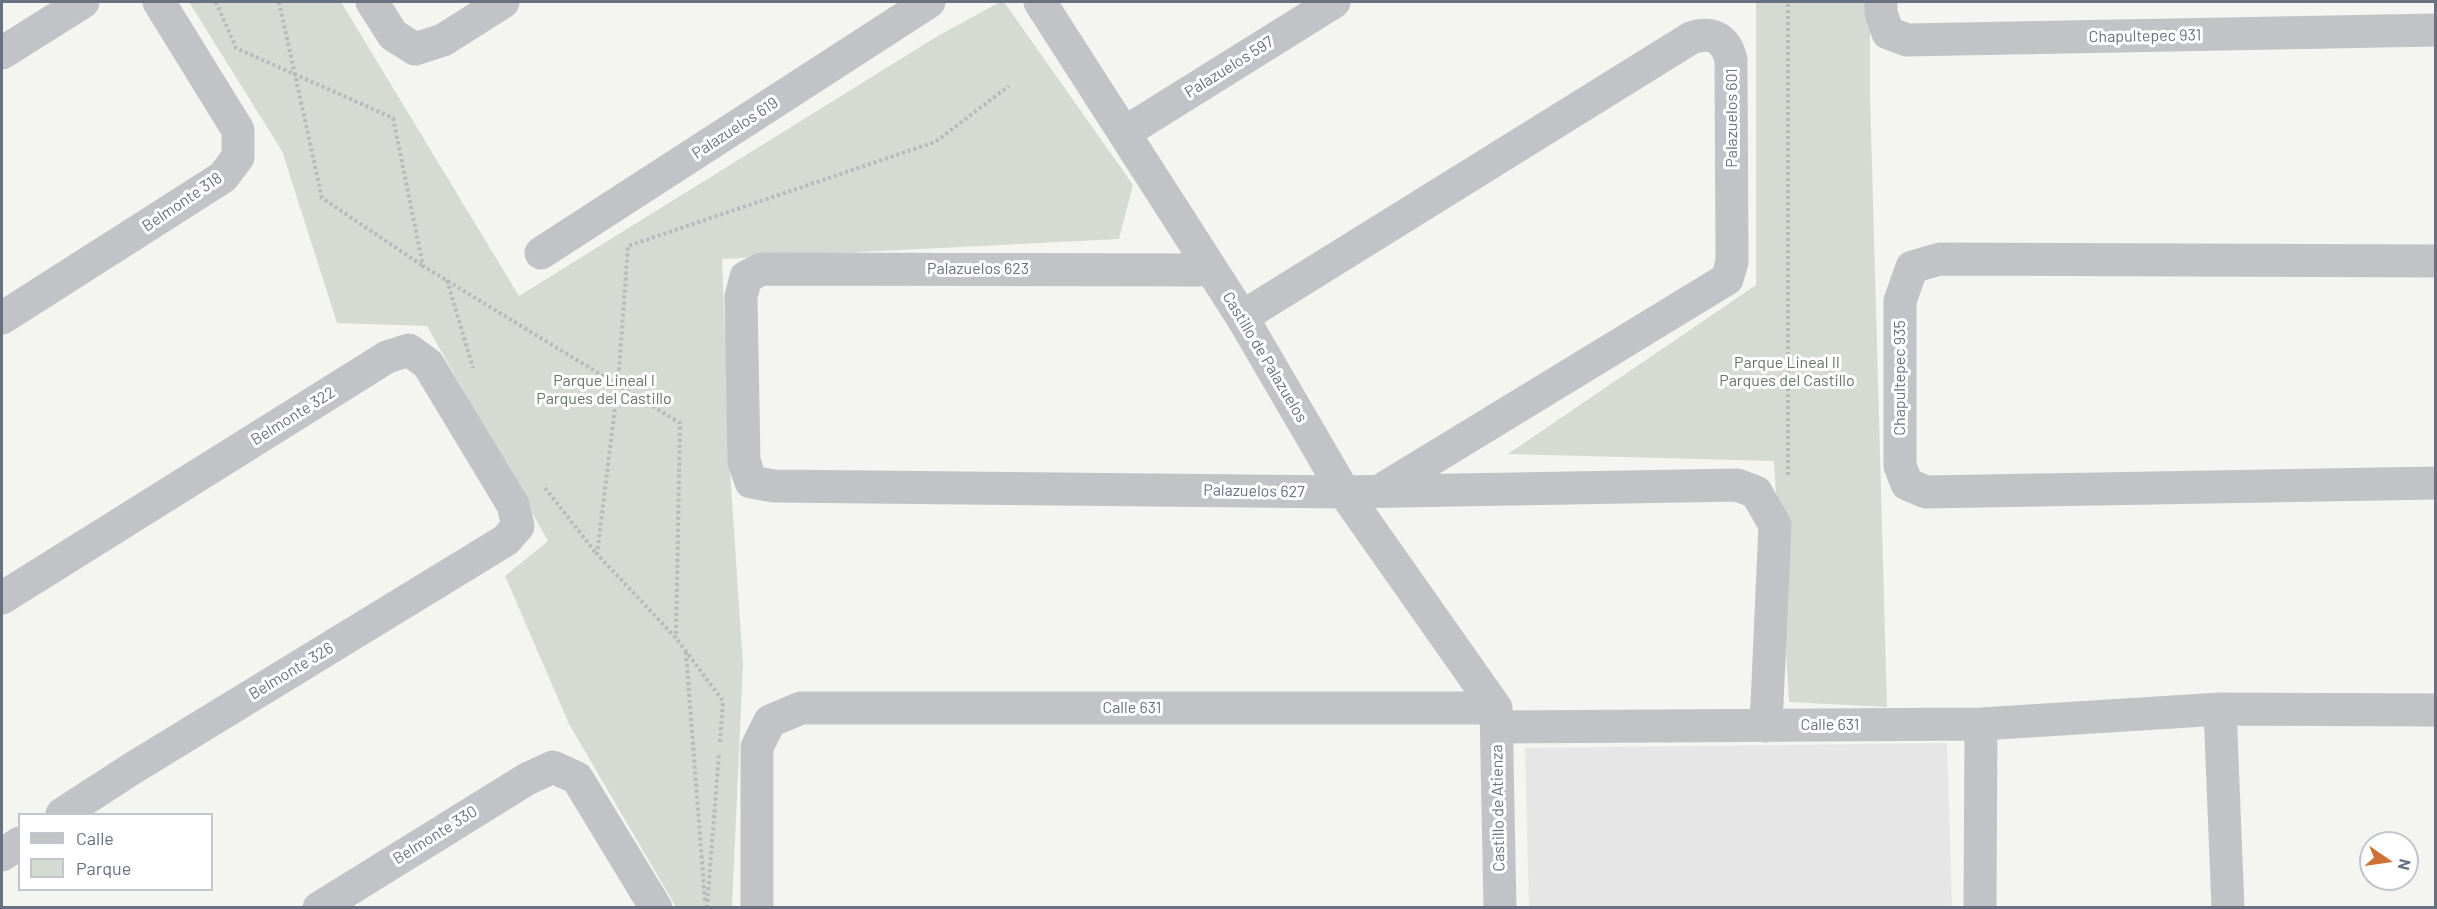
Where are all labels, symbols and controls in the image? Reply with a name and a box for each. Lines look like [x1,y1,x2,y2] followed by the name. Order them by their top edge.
[2089,25,2201,47] street label: Chapultepec 931
[1181,32,1277,102] street label: Palazuelos 597
[1722,68,1742,168] street label: Palazuelos 601
[688,93,782,163] street label: Palazuelos 619
[138,168,226,236] street label: Belmonte 318
[927,259,1029,279] street label: Palazuelos 623
[1218,288,1312,426] street label: Castillo de Palazuelos
[1890,320,1910,436] street label: Chapultepec 935
[1719,353,1855,391] park label: Parque Lineal II Parques del Castillo
[536,371,672,409] park label: Parque Lineal I Parques del Castillo
[247,383,339,449] street label: Belmonte 322
[1203,481,1305,501] street label: Palazuelos 627
[245,638,337,704] street label: Belmonte 326
[1103,698,1161,718] street label: Calle 631
[1801,715,1859,735] street label: Calle 631
[1487,744,1509,872] street label: Castillo de Atienza
[389,802,481,868] street label: Belmonte 330
[18,813,213,891] legend
[76,827,114,849] text: Calle
[2359,831,2419,891] north arrow
[76,857,131,879] text: Parque
[2395,857,2416,872] text: N

